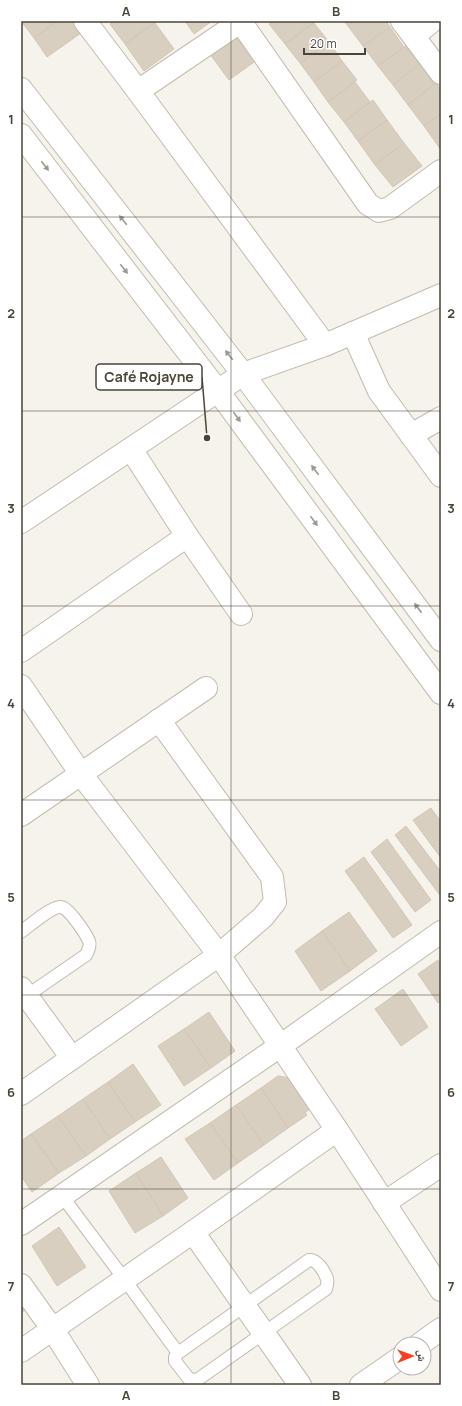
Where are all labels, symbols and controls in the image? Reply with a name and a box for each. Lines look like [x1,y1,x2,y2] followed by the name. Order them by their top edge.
[122,2,131,20] text: A
[332,2,340,20] text: B
[304,30,365,56] scale bar
[310,35,337,52] text: 20 m
[8,110,14,128] text: 1
[448,110,454,128] text: 1
[41,160,49,171] one-way arrow
[118,214,127,225] one-way arrow
[120,263,128,274] one-way arrow
[7,304,15,322] text: 2
[447,304,455,322] text: 2
[224,350,233,361] one-way arrow
[96,364,202,390] callout: Café Rojayne
[104,367,194,386] text: Café Rojayne
[233,411,241,422] one-way arrow
[311,465,319,476] one-way arrow
[7,499,15,517] text: 3
[447,499,455,517] text: 3
[310,516,318,527] one-way arrow
[414,603,422,614] one-way arrow
[7,694,15,712] text: 4
[447,694,455,712] text: 4
[7,888,15,906] text: 5
[447,888,455,906] text: 5
[7,1083,15,1101] text: 6
[447,1083,455,1101] text: 6
[8,1277,15,1295] text: 7
[448,1277,455,1295] text: 7
[392,1336,432,1376] north arrow
[414,1350,430,1362] text: ش
[122,1386,131,1404] text: A
[332,1386,340,1404] text: B

